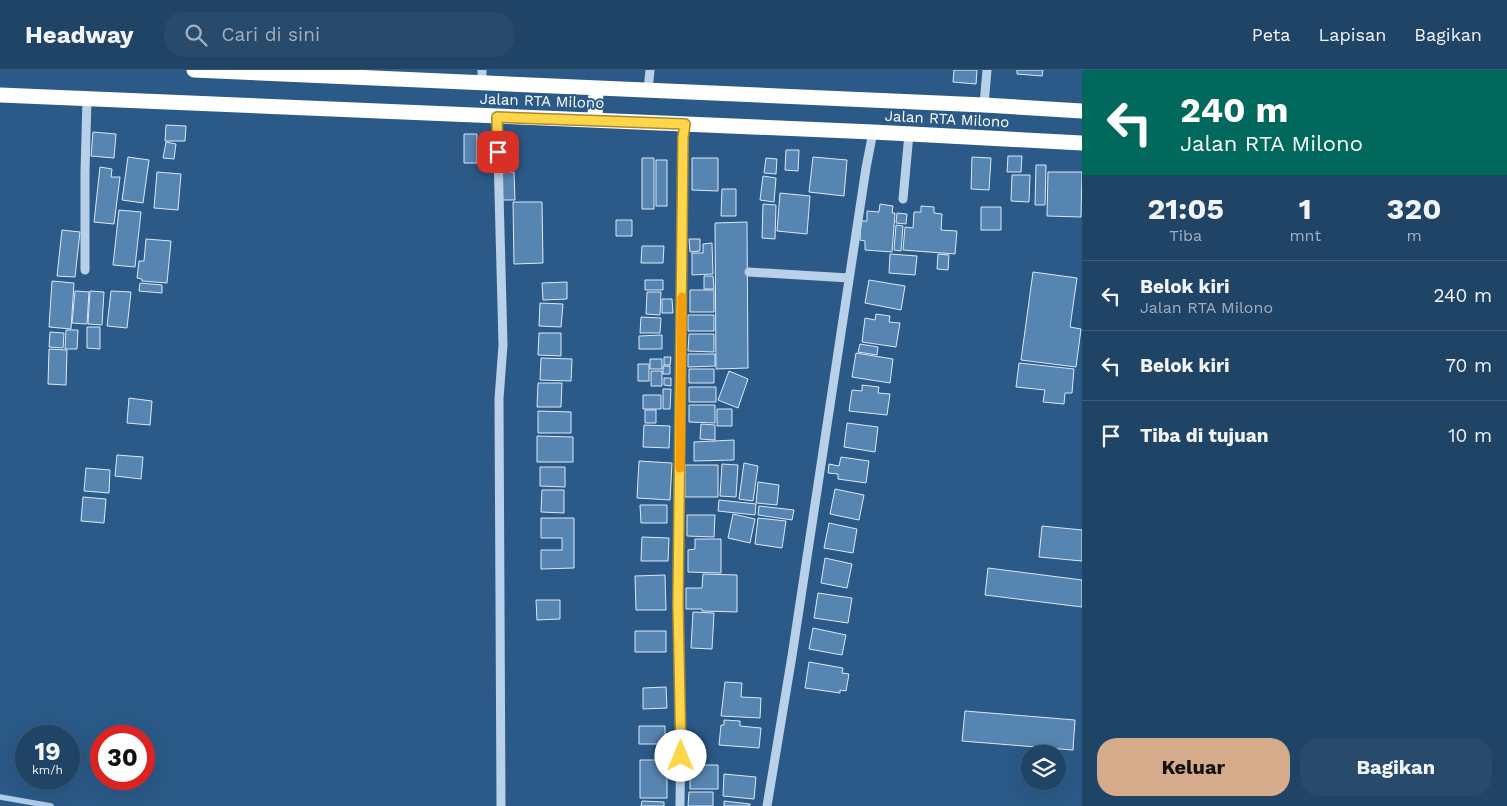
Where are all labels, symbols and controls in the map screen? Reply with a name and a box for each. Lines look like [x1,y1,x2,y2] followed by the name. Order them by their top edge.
[164,12,514,57] search box
[25,21,134,49] text: Headway
[182,21,210,49] icon: search
[222,23,320,46] text: Cari di sini
[1252,24,1290,45] text: Peta
[1318,24,1386,45] text: Lapisan
[1414,24,1482,45] text: Bagikan
[1180,89,1289,131] text: 240 m
[479,90,605,112] street label: Jalan RTA Milono
[1097,90,1162,155] icon: left
[884,107,1010,131] street label: Jalan RTA Milono
[477,131,519,173] pin
[1180,131,1363,156] text: Jalan RTA Milono
[484,138,512,166] icon: arrive
[1147,191,1224,226] text: 21:05
[1299,191,1312,226] text: 1
[1387,191,1442,226] text: 320
[1169,226,1202,245] text: Tiba
[1289,226,1321,245] text: mnt
[1406,226,1422,245] text: m
[1140,275,1230,298] text: Belok kiri
[1097,282,1125,310] icon: left
[1433,284,1492,307] text: 240 m
[1140,298,1273,317] text: Jalan RTA Milono
[1097,352,1125,380] icon: left
[1140,354,1230,377] text: Belok kiri
[1445,354,1492,377] text: 70 m
[1097,422,1125,450] icon: arrive
[1140,424,1269,447] text: Tiba di tujuan
[1448,424,1492,447] text: 10 m
[90,725,155,790] speed limit sign: 30
[654,729,706,781] position arrow
[34,737,61,766] text: 19
[1097,738,1290,796] button: Keluar
[1300,738,1492,796] button: Bagikan
[1021,745,1066,790] map controls
[1021,745,1066,790] button: layers
[32,763,63,777] text: km/h

